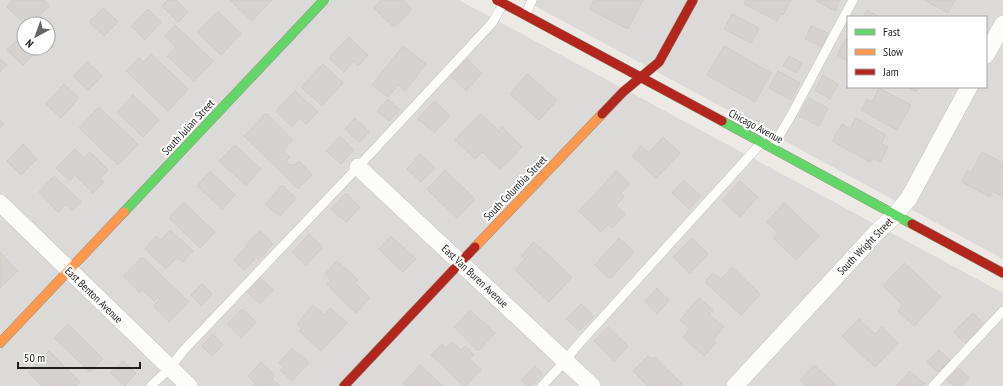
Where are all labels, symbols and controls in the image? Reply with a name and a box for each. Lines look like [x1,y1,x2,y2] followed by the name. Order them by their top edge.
[16,16,56,56] north arrow
[847,16,987,88] legend
[883,24,901,39] text: Fast
[23,36,36,51] text: N
[883,44,904,59] text: Slow
[882,64,899,79] text: Jam
[159,96,217,158] street label: South Julian Street
[726,106,786,146] street label: Chicago Avenue
[480,153,550,223] street label: South Columbia Street
[834,214,896,278] street label: South Wright Street
[439,241,512,311] street label: East Van Buren Avenue
[62,264,126,326] street label: East Benton Avenue
[18,344,140,370] scale bar
[24,350,45,365] text: 50 m

